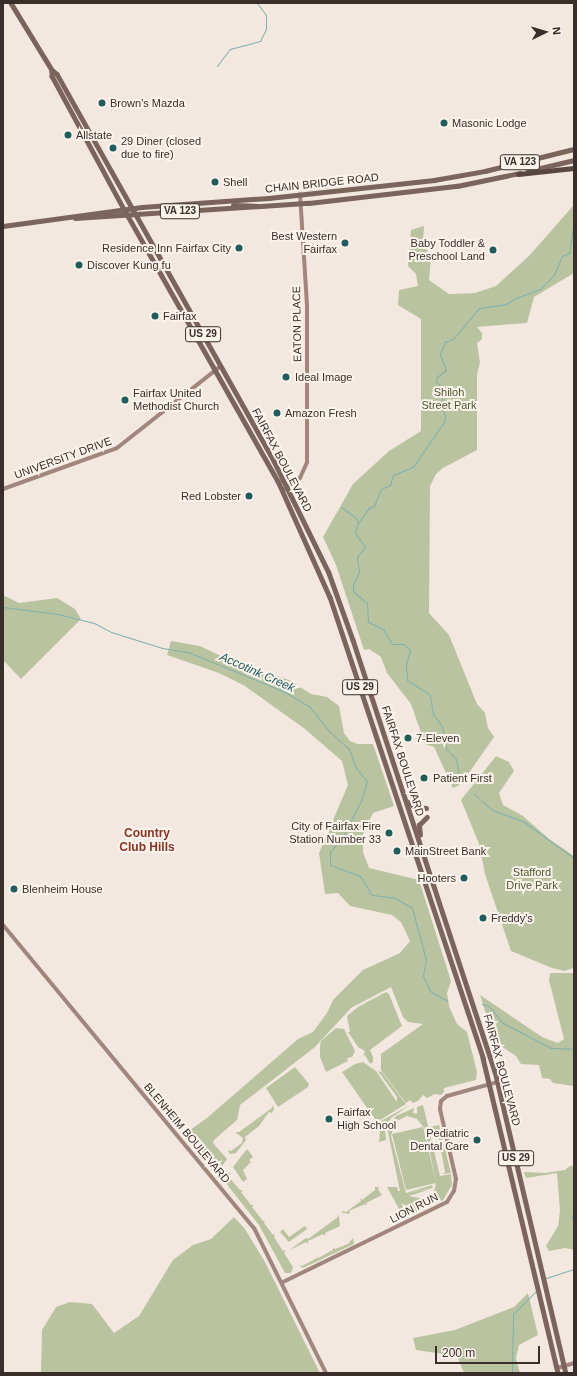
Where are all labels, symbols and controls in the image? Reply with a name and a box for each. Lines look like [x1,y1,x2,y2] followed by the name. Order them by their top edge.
[525,12,565,52] north arrow
[551,26,563,35] text: N
[110,96,185,110] place label: Brown's Mazda
[97,98,107,108] marker: Brown's Mazda
[452,116,527,130] place label: Masonic Lodge
[439,118,449,128] marker: Masonic Lodge
[76,128,112,142] place label: Allstate
[63,130,73,140] marker: Allstate
[121,135,201,161] place label: 29 Diner (closed due to fire)
[108,143,118,153] marker: 29 Diner (closed due to fire)
[499,154,541,170] road number: VA 123
[264,170,380,196] street label: CHAIN BRIDGE ROAD
[223,175,247,189] place label: Shell
[210,177,220,187] marker: Shell
[159,203,201,219] road number: VA 123
[271,230,337,256] place label: Best Western Fairfax
[409,237,485,263] place label: Baby Toddler & Preschool Land
[340,238,350,248] marker: Best Western Fairfax
[102,241,231,255] place label: Residence Inn Fairfax City
[234,243,244,253] marker: Residence Inn Fairfax City
[488,245,498,255] marker: Baby Toddler & Preschool Land
[87,258,171,272] place label: Discover Kung fu
[74,260,84,270] marker: Discover Kung fu
[290,286,304,362] street label: EATON PLACE
[163,309,197,323] place label: Fairfax
[150,311,160,321] marker: Fairfax
[185,326,221,342] road number: US 29
[295,370,352,384] place label: Ideal Image
[280,371,292,383] marker: Ideal Image
[421,386,477,412] park label: Shiloh Street Park
[133,387,219,413] place label: Fairfax United Methodist Church
[120,395,130,405] marker: Fairfax United Methodist Church
[249,406,315,514] street label: FAIRFAX BOULEVARD
[285,406,357,420] place label: Amazon Fresh
[272,408,282,418] marker: Amazon Fresh
[12,434,114,482] street label: UNIVERSITY DRIVE
[181,489,241,503] place label: Red Lobster
[244,491,254,501] marker: Red Lobster
[217,650,297,696] water label: Accotink Creek
[342,679,378,695] road number: US 29
[379,704,427,818] street label: FAIRFAX BOULEVARD
[416,731,459,745] place label: 7-Eleven
[403,733,413,743] marker: 7-Eleven
[433,771,492,785] place label: Patient First
[418,772,430,784] marker: Patient First
[289,820,381,846] place label: City of Fairfax Fire Station Number 33
[119,827,175,855] district label: Country Club Hills
[384,828,394,838] marker: City of Fairfax Fire Station Number 33
[405,844,486,858] place label: MainStreet Bank
[392,846,402,856] marker: MainStreet Bank
[506,866,558,892] park label: Stafford Drive Park
[417,871,456,885] place label: Hooters
[459,873,469,883] marker: Hooters
[22,882,103,896] place label: Blenheim House
[9,884,19,894] marker: Blenheim House
[491,911,533,925] place label: Freddy's
[478,913,488,923] marker: Freddy's
[481,1013,523,1127] street label: FAIRFAX BOULEVARD
[141,1080,233,1186] street label: BLENHEIM BOULEVARD
[337,1106,396,1132] place label: Fairfax High School
[324,1114,334,1124] marker: Fairfax High School
[410,1127,469,1153] place label: Pediatric Dental Care
[472,1135,482,1145] marker: Pediatric Dental Care
[498,1150,534,1166] road number: US 29
[388,1190,440,1226] street label: LION RUN
[437,1338,542,1364] scale bar
[442,1346,475,1360] text: 200 m

